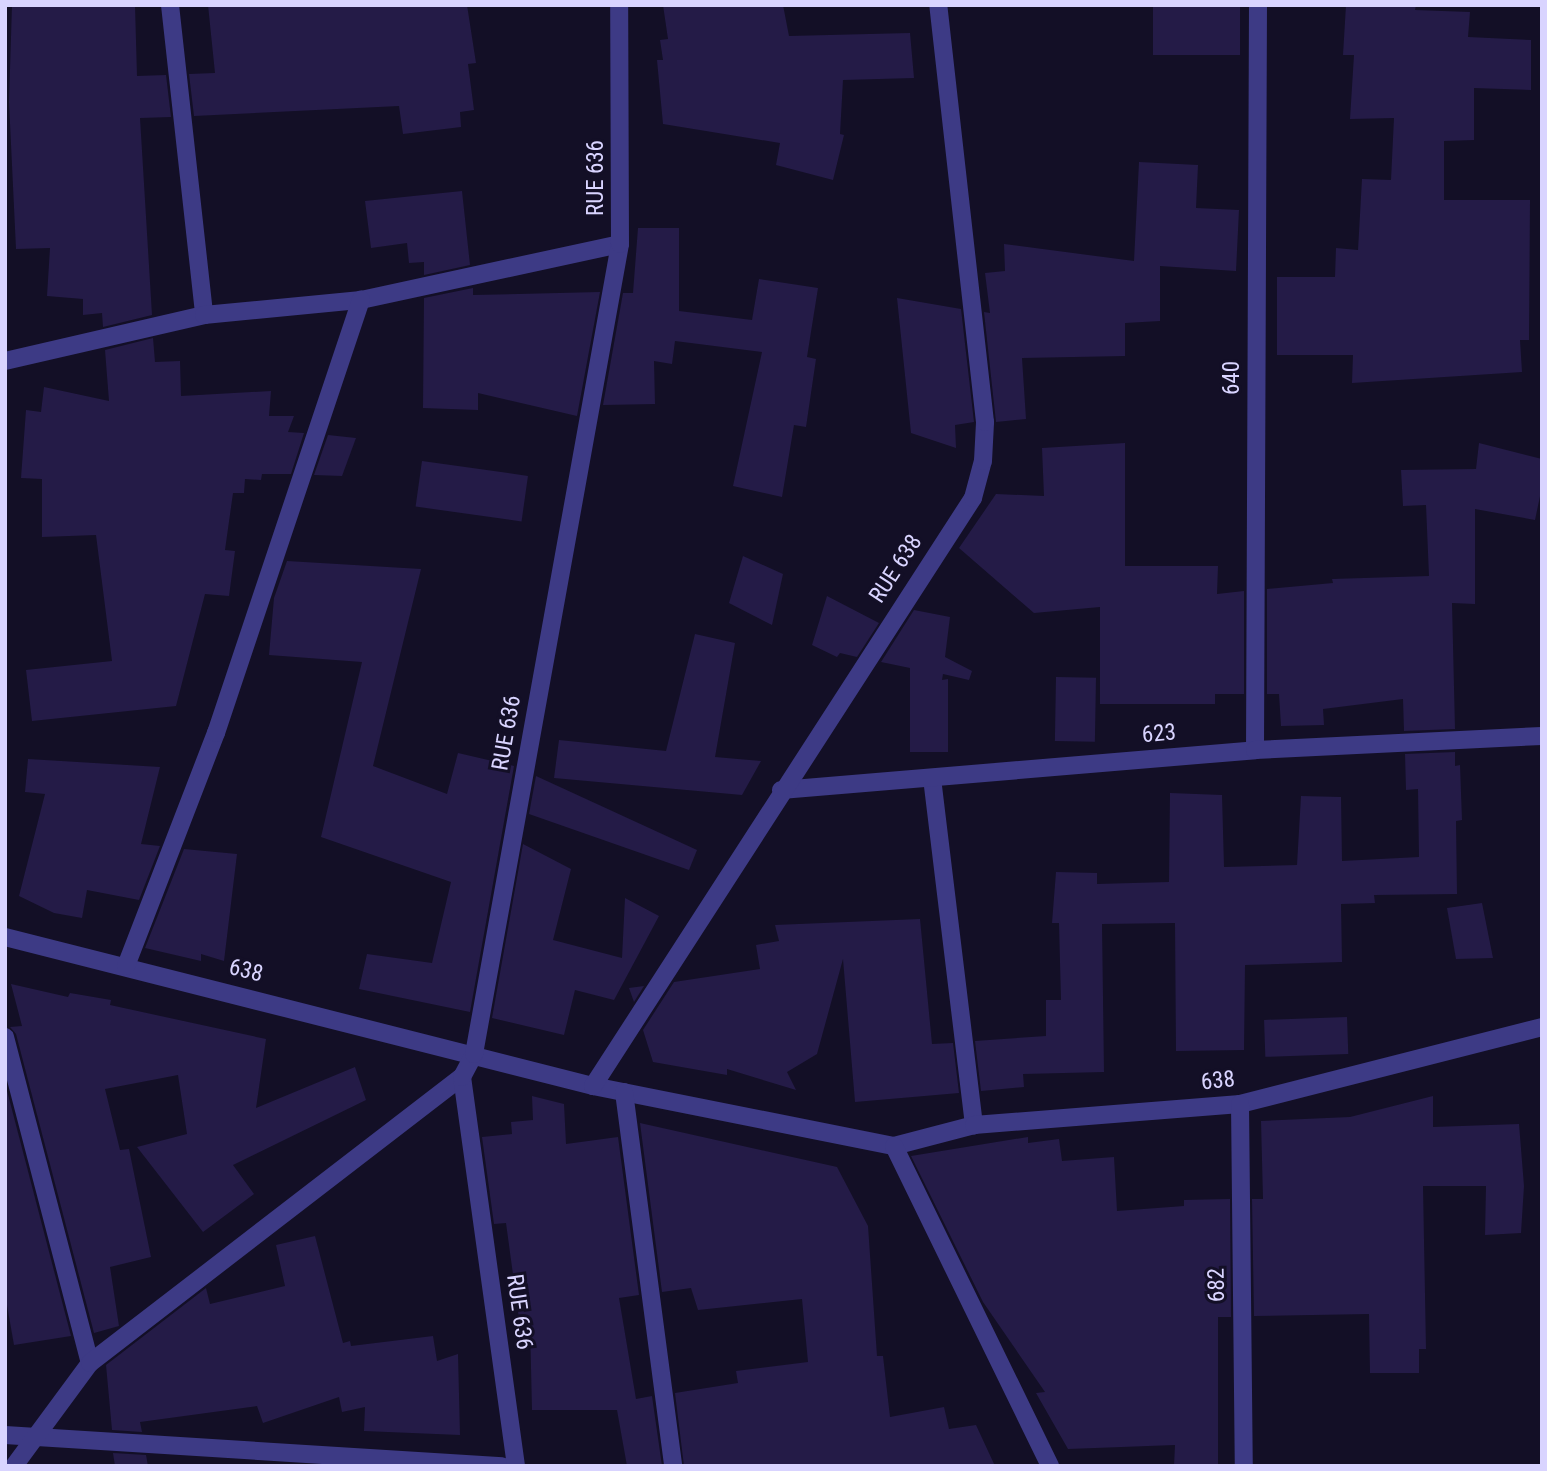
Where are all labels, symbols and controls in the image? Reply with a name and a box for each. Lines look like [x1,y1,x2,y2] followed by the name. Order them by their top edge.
[582,140,610,216] street label: RUE 636
[1218,361,1246,395] street label: 640
[864,530,928,608] street label: RUE 638
[487,693,527,773] street label: RUE 636
[1141,719,1177,749] street label: 623
[226,953,266,989] street label: 638
[1200,1065,1236,1097] street label: 638
[1203,1268,1231,1302] street label: 682
[500,1273,538,1351] street label: RUE 636

